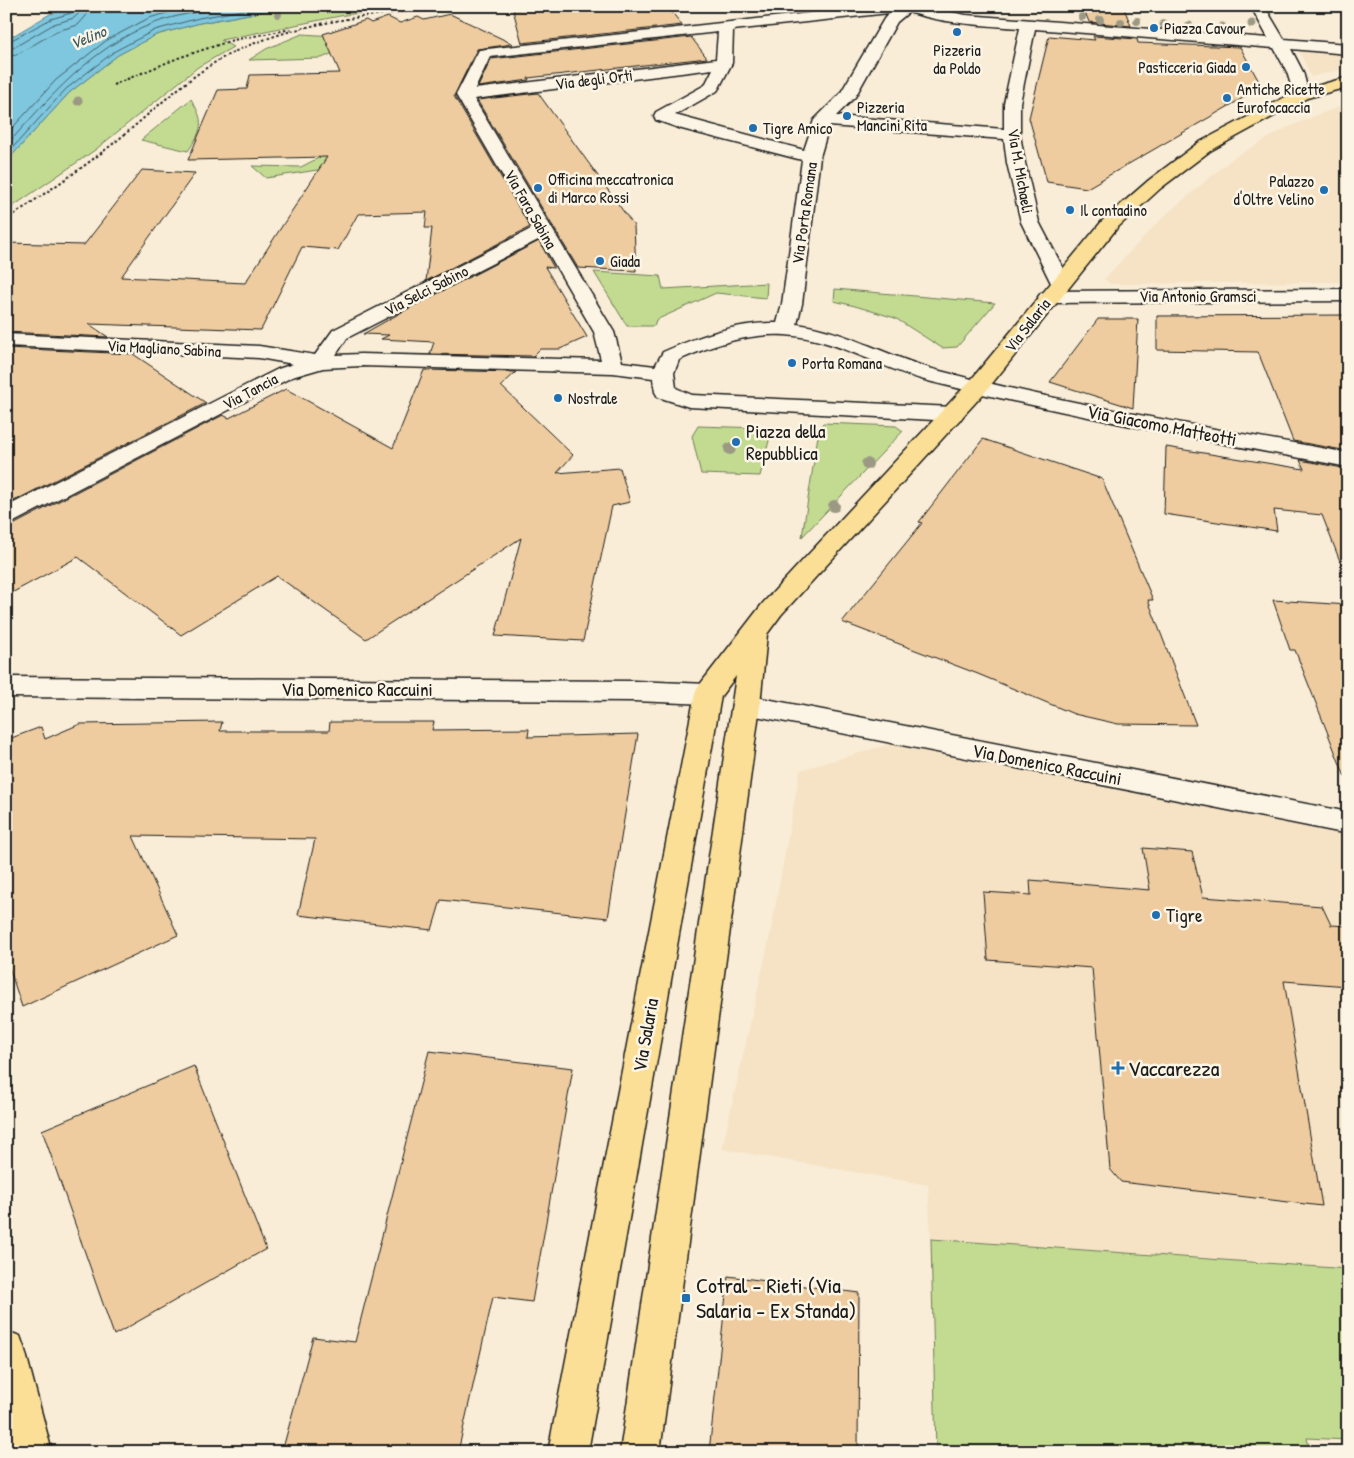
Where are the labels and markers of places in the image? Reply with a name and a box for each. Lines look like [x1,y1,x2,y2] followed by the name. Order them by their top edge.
[1164,17,1246,39] place label: Piazza Cavour
[1148,22,1160,34] marker: Piazza Cavour
[951,26,963,38] marker: Pizzeria da Poldo
[933,39,981,79] place label: Pizzeria da Poldo
[1138,56,1236,78] place label: Pasticceria Giada
[1240,61,1252,73] marker: Pasticceria Giada
[1237,78,1326,118] place label: Antiche Ricette Eurofocaccia
[1221,92,1233,104] marker: Antiche Ricette Eurofocaccia
[857,96,927,136] place label: Pizzeria Mancini Rita
[841,110,853,122] marker: Pizzeria Mancini Rita
[763,117,833,139] place label: Tigre Amico
[747,122,759,134] marker: Tigre Amico
[548,168,673,208] place label: Officina meccatronica di Marco Rossi
[1233,170,1315,210] place label: Palazzo d'Oltre Velino
[532,182,544,194] marker: Officina meccatronica di Marco Rossi
[1318,184,1330,196] marker: Palazzo d'Oltre Velino
[1080,199,1147,221] place label: Il contadino
[1064,204,1076,216] marker: Il contadino
[610,250,640,272] place label: Giada
[594,255,606,267] marker: Giada
[802,352,882,374] place label: Porta Romana
[786,357,798,369] marker: Porta Romana
[568,387,618,409] place label: Nostrale
[552,392,564,404] marker: Nostrale
[746,418,826,466] place label: Piazza della Repubblica
[730,436,742,448] marker: Piazza della Repubblica
[1166,902,1203,928] place label: Tigre
[1150,909,1162,921] marker: Tigre
[1128,1053,1220,1083] place label: Vaccarezza
[1112,1062,1124,1074] marker: Vaccarezza
[696,1270,856,1325] place label: Cotral - Rieti (Via Salaria - Ex Standa)
[680,1292,692,1304] marker: Cotral - Rieti (Via Salaria - Ex Standa)

